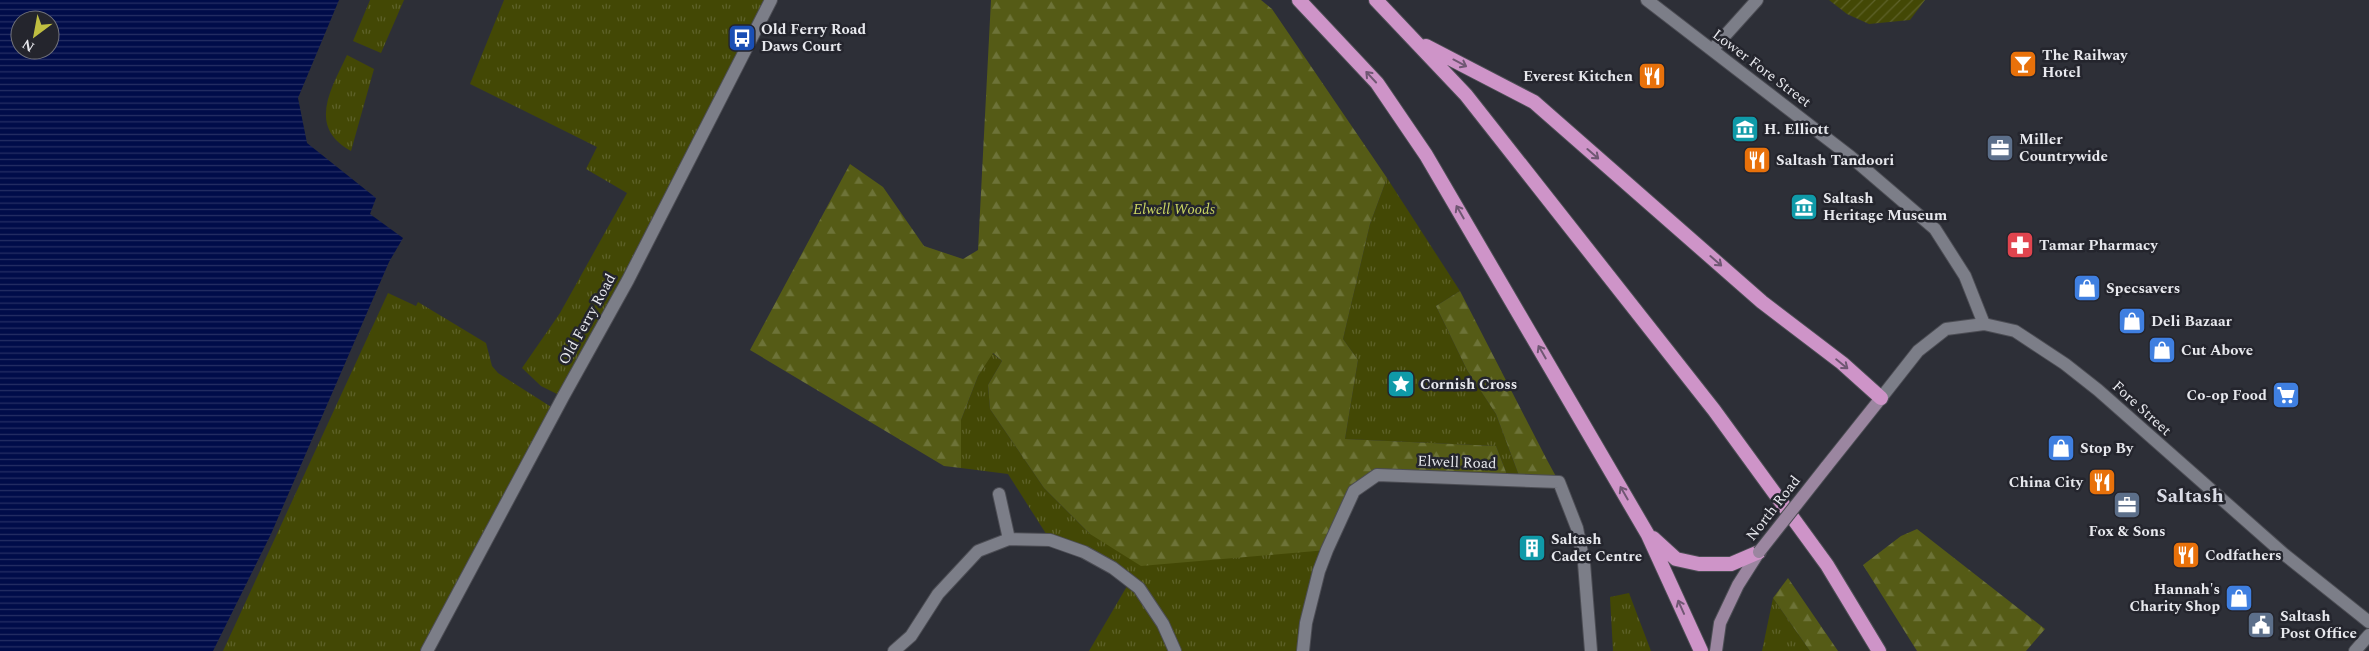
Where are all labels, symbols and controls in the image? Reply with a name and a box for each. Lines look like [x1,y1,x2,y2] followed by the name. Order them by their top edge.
[10,10,60,60] north arrow
[761,18,866,58] place label: Old Ferry Road Daws Court
[727,23,757,53] bus stop icon: Old Ferry Road Daws Court
[1707,23,1816,113] street label: Lower Fore Street
[18,34,39,58] text: N
[2042,44,2128,84] place label: The Railway Hotel
[2008,49,2038,79] bar icon: The Railway Hotel
[1452,59,1467,68] one-way arrow
[1637,61,1667,91] restaurant icon: Everest Kitchen
[1523,65,1633,88] place label: Everest Kitchen
[1365,70,1376,83] one-way arrow
[1730,114,1760,144] museum icon: H. Elliott
[1764,118,1829,141] place label: H. Elliott
[2019,128,2108,168] place label: Miller Countrywide
[1985,133,2015,163] office icon: Miller Countrywide
[1742,145,1772,175] restaurant icon: Saltash Tandoori
[1587,148,1600,160] one-way arrow
[1776,149,1894,172] place label: Saltash Tandoori
[1823,187,1948,227] place label: Saltash Heritage Museum
[1789,192,1819,222] museum icon: Saltash Heritage Museum
[1133,198,1216,221] park label: Elwell Woods
[1454,206,1464,220] one-way arrow
[2005,230,2035,260] pharmacy icon: Tamar Pharmacy
[2039,234,2158,257] place label: Tamar Pharmacy
[1709,256,1722,267] one-way arrow
[553,269,622,369] street label: Old Ferry Road
[2072,273,2102,303] shop icon: Specsavers
[2106,277,2180,300] place label: Specsavers
[2117,306,2147,336] shop icon: Deli Bazaar
[2151,310,2233,333] place label: Deli Bazaar
[2147,335,2177,365] shop icon: Cut Above
[2181,339,2253,362] place label: Cut Above
[1536,346,1546,360] one-way arrow
[1835,358,1848,369] one-way arrow
[1386,369,1416,399] place icon: Cornish Cross
[1420,373,1517,396] place label: Cornish Cross
[2107,375,2177,441] street label: Fore Street
[2271,380,2301,410] supermarket icon: Co-op Food
[2187,384,2267,407] place label: Co-op Food
[2046,433,2076,463] shop icon: Stop By
[2080,437,2134,460] place label: Stop By
[1417,450,1497,475] street label: Elwell Road
[2087,467,2117,497] restaurant icon: China City
[1740,471,1806,546] street label: North Road
[2009,471,2084,494] place label: China City
[2156,481,2224,511] district label: Saltash
[1618,486,1628,500] one-way arrow
[2112,490,2142,520] office icon: Fox & Sons
[2088,520,2166,543] place label: Fox & Sons
[1551,528,1642,568] place label: Saltash Cadet Centre
[1517,533,1547,563] building icon: Saltash Cadet Centre
[2171,540,2201,570] restaurant icon: Codfathers
[2205,544,2282,567] place label: Codfathers
[2129,578,2220,618] place label: Hannah's Charity Shop
[2224,583,2254,613] shop icon: Hannah's Charity Shop
[1675,600,1685,615] one-way arrow
[2280,605,2357,645] place label: Saltash Post Office
[2246,610,2276,640] public building icon: Saltash Post Office

